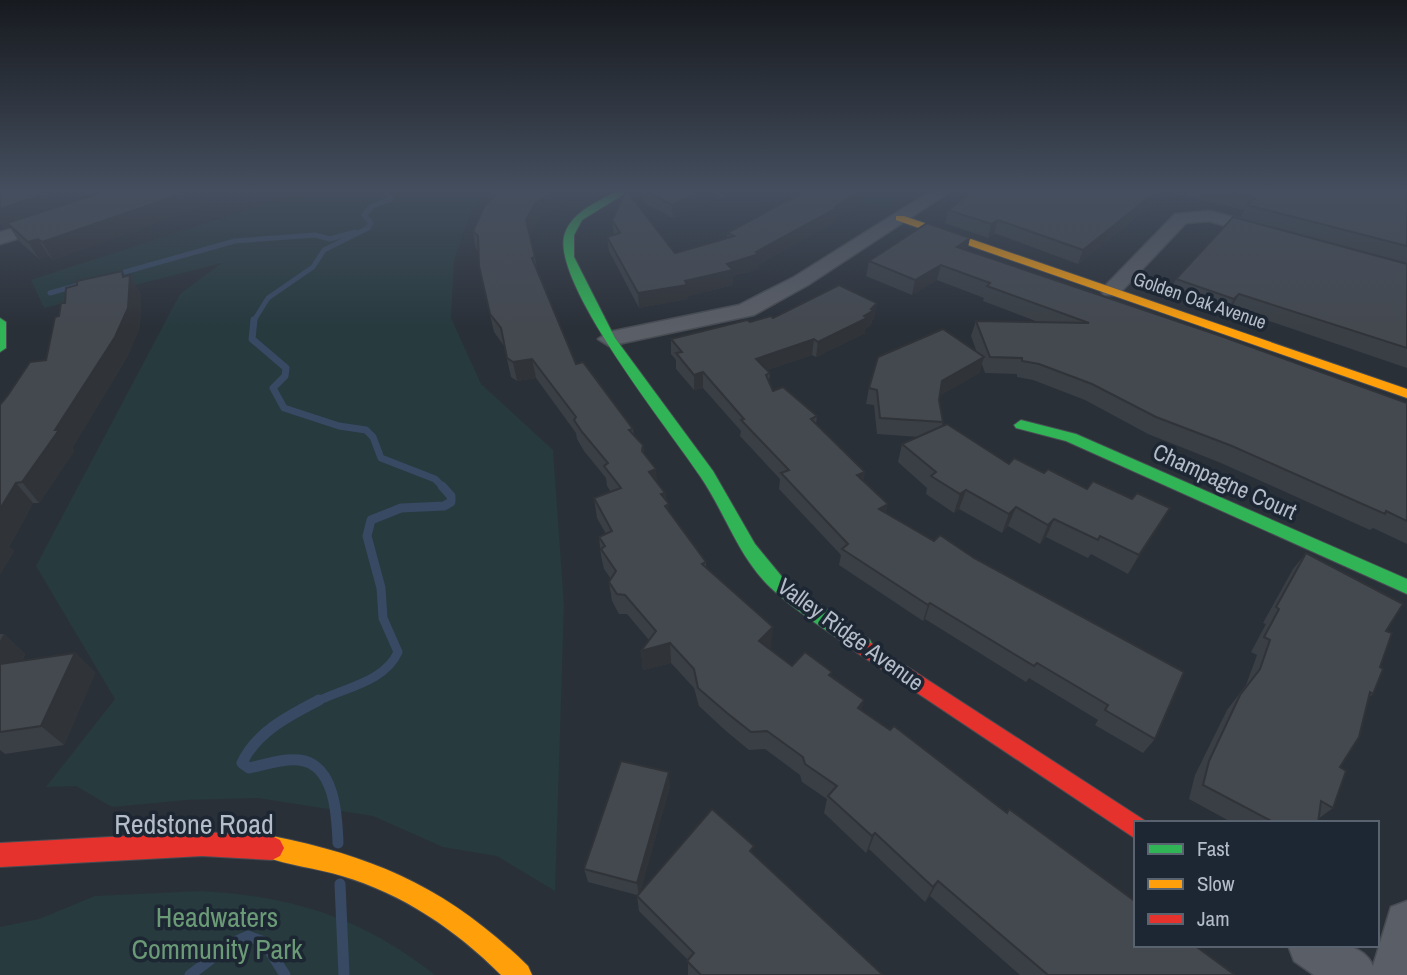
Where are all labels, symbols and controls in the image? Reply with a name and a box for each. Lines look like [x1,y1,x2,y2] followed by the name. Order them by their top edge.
[1130,265,1270,335] street label: Golden Oak Avenue
[1148,435,1302,527] street label: Champagne Court
[772,570,930,698] street label: Valley Ridge Avenue
[114,805,274,843] street label: Redstone Road
[1134,821,1379,947] legend
[1197,834,1230,863] text: Fast
[1197,869,1235,898] text: Slow
[132,898,303,968] park label: Headwaters Community Park
[1197,904,1230,933] text: Jam

